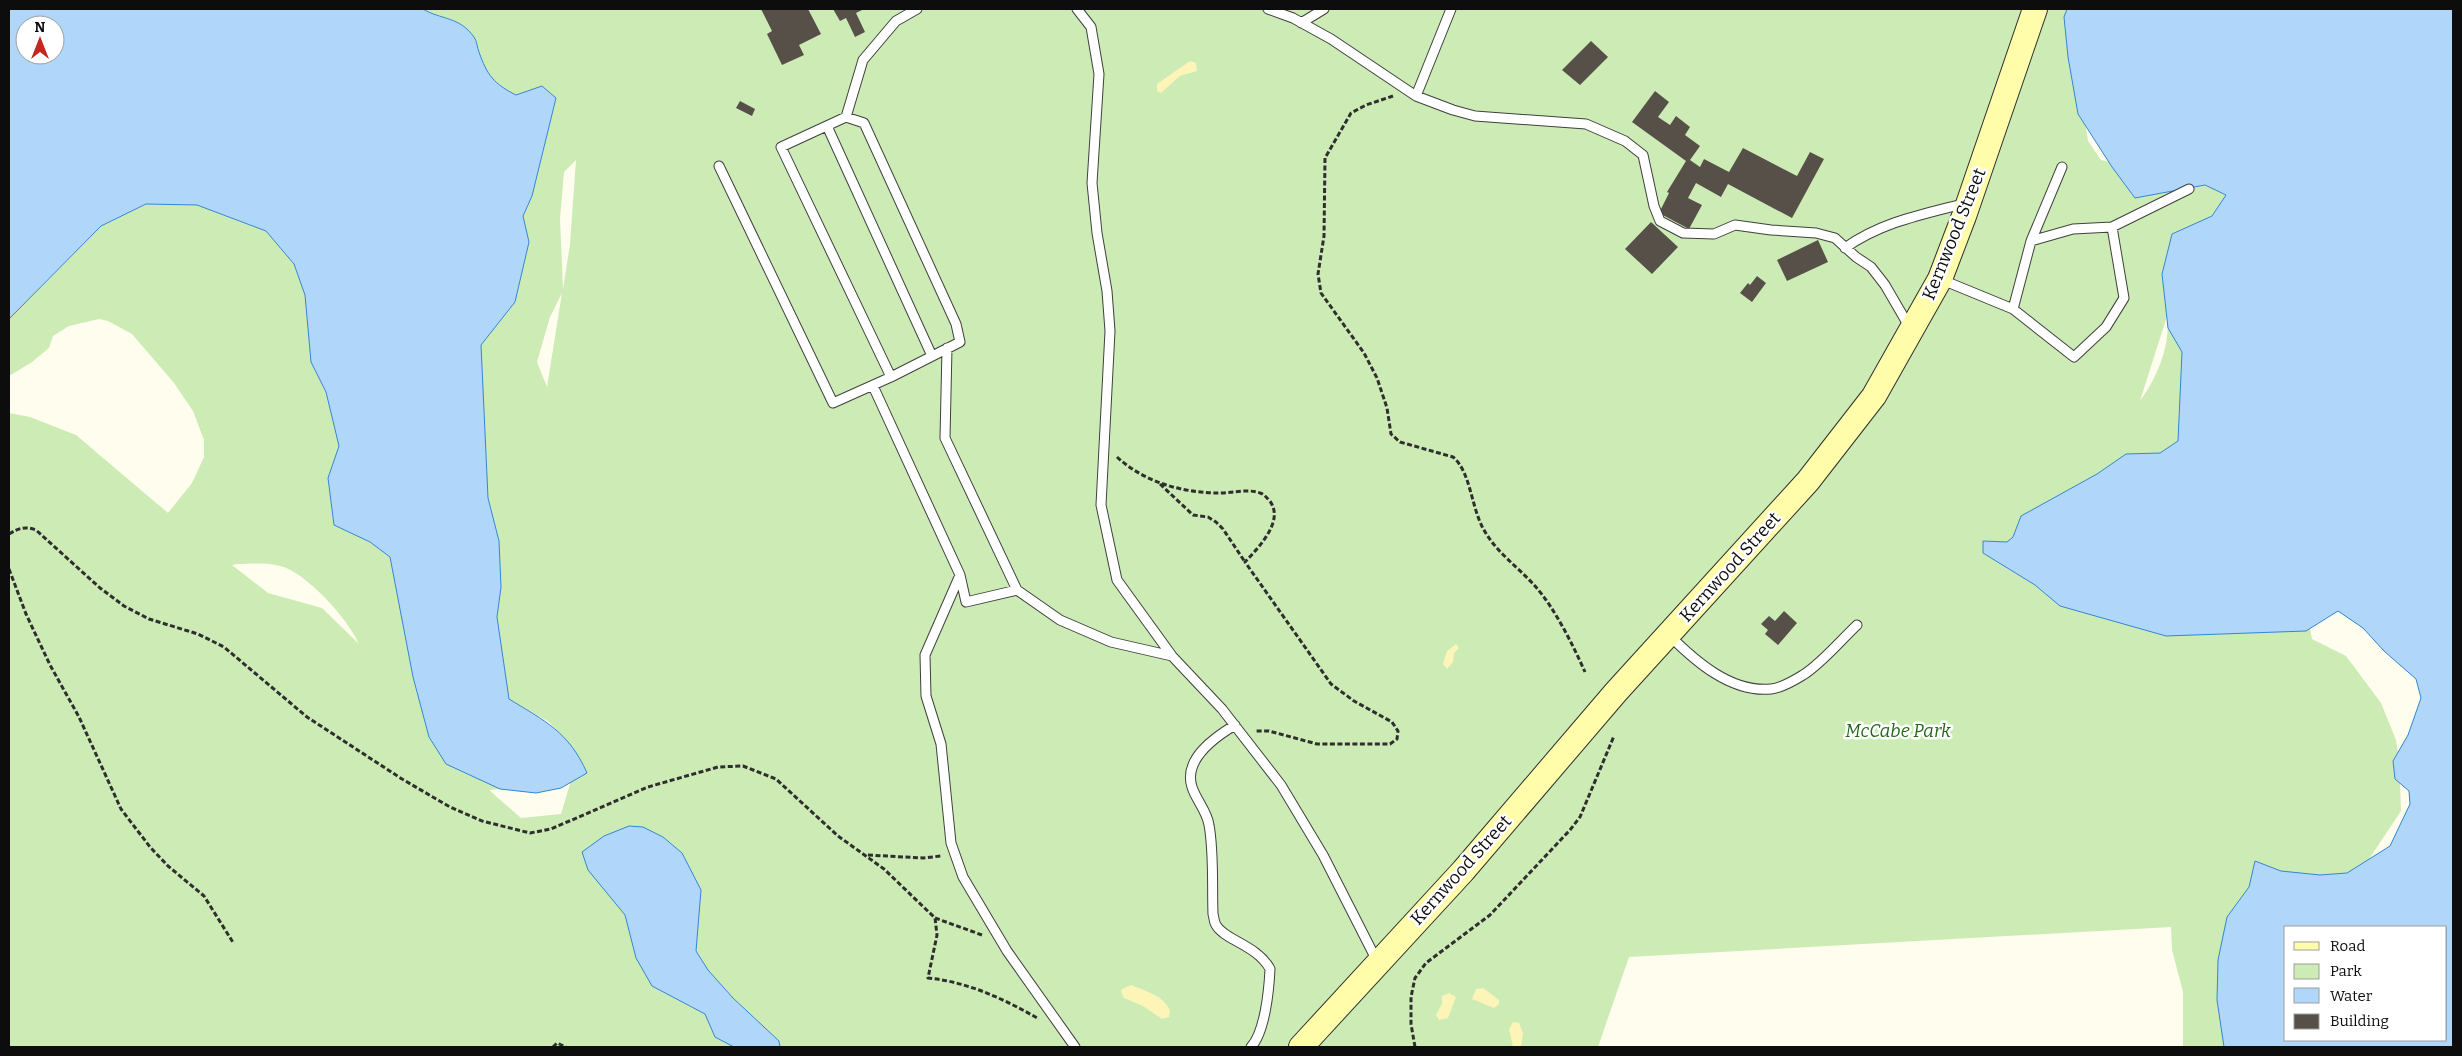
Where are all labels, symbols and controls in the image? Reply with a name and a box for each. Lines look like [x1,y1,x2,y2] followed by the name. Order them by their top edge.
[15,15,65,65] north arrow
[35,19,46,36] text: N
[1918,164,1991,303] street label: Kernwood Street
[1675,507,1785,627] street label: Kernwood Street
[1845,720,1951,742] park label: McCabe Park
[1406,810,1516,930] street label: Kernwood Street
[2284,926,2447,1041] legend
[2330,937,2365,955] text: Road
[2330,962,2362,980] text: Park
[2330,987,2373,1005] text: Water
[2330,1012,2389,1030] text: Building

